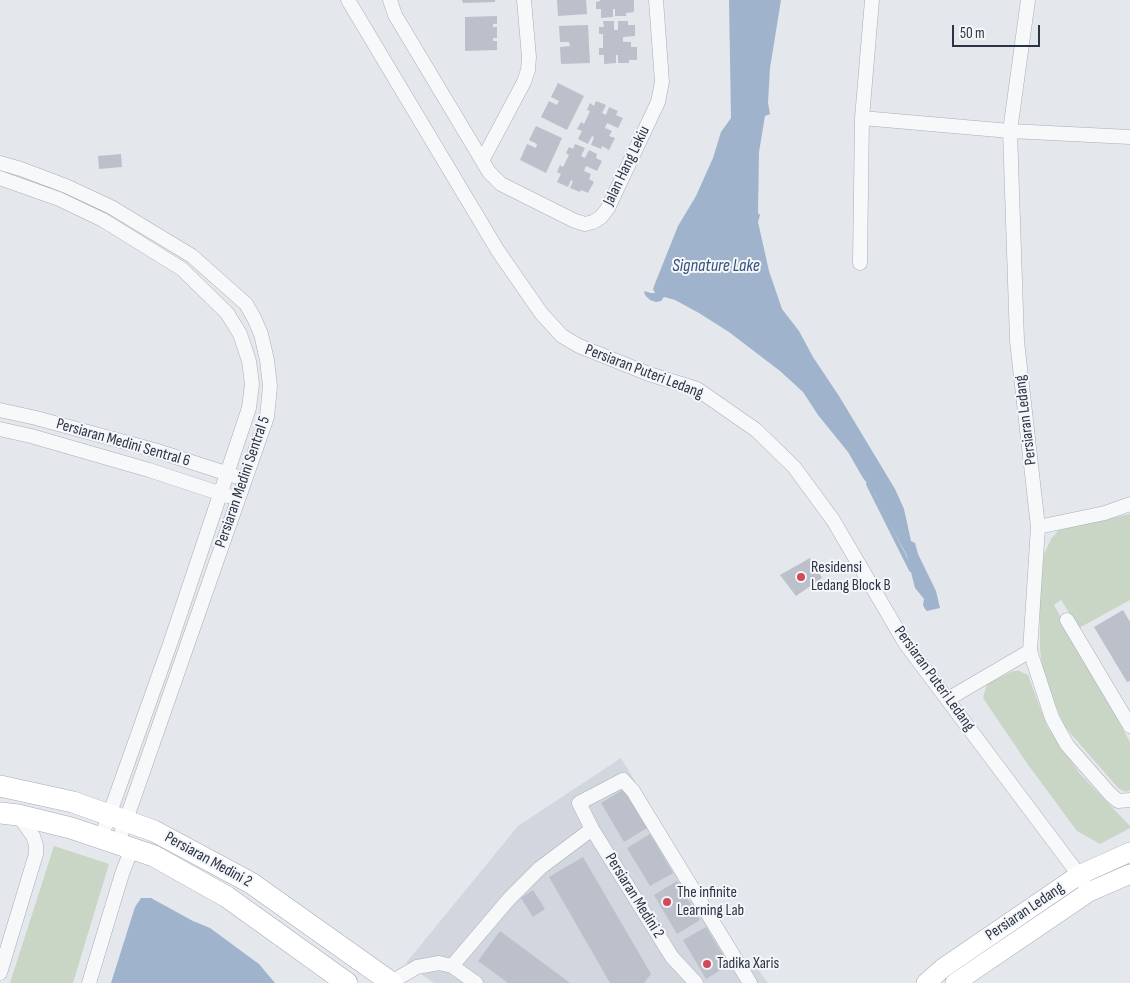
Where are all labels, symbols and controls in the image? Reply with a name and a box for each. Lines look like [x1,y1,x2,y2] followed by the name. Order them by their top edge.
[955,15,1042,47] scale bar
[960,24,985,43] text: 50 m
[600,123,654,209] street label: Jalan Hang Lekiu
[672,255,760,277] water label: Signature Lake
[582,341,706,403] street label: Persiaran Puteri Ledang
[1011,374,1041,466] street label: Persiaran Ledang
[211,414,275,550] street label: Persiaran Medini Sentral 5
[54,415,192,471] street label: Persiaran Medini Sentral 6
[811,558,891,596] place label: Residensi Ledang Block B
[795,571,807,583] marker: Residensi Ledang Block B
[889,623,979,735] street label: Persiaran Puteri Ledang
[161,828,255,892] street label: Persiaran Medini 2
[600,850,668,942] street label: Persiaran Medini 2
[982,879,1068,945] street label: Persiaran Ledang
[677,883,744,921] place label: The infinite Learning Lab
[661,896,673,908] marker: The infinite Learning Lab
[717,954,779,974] place label: Tadika Xaris
[701,958,713,970] marker: Tadika Xaris

